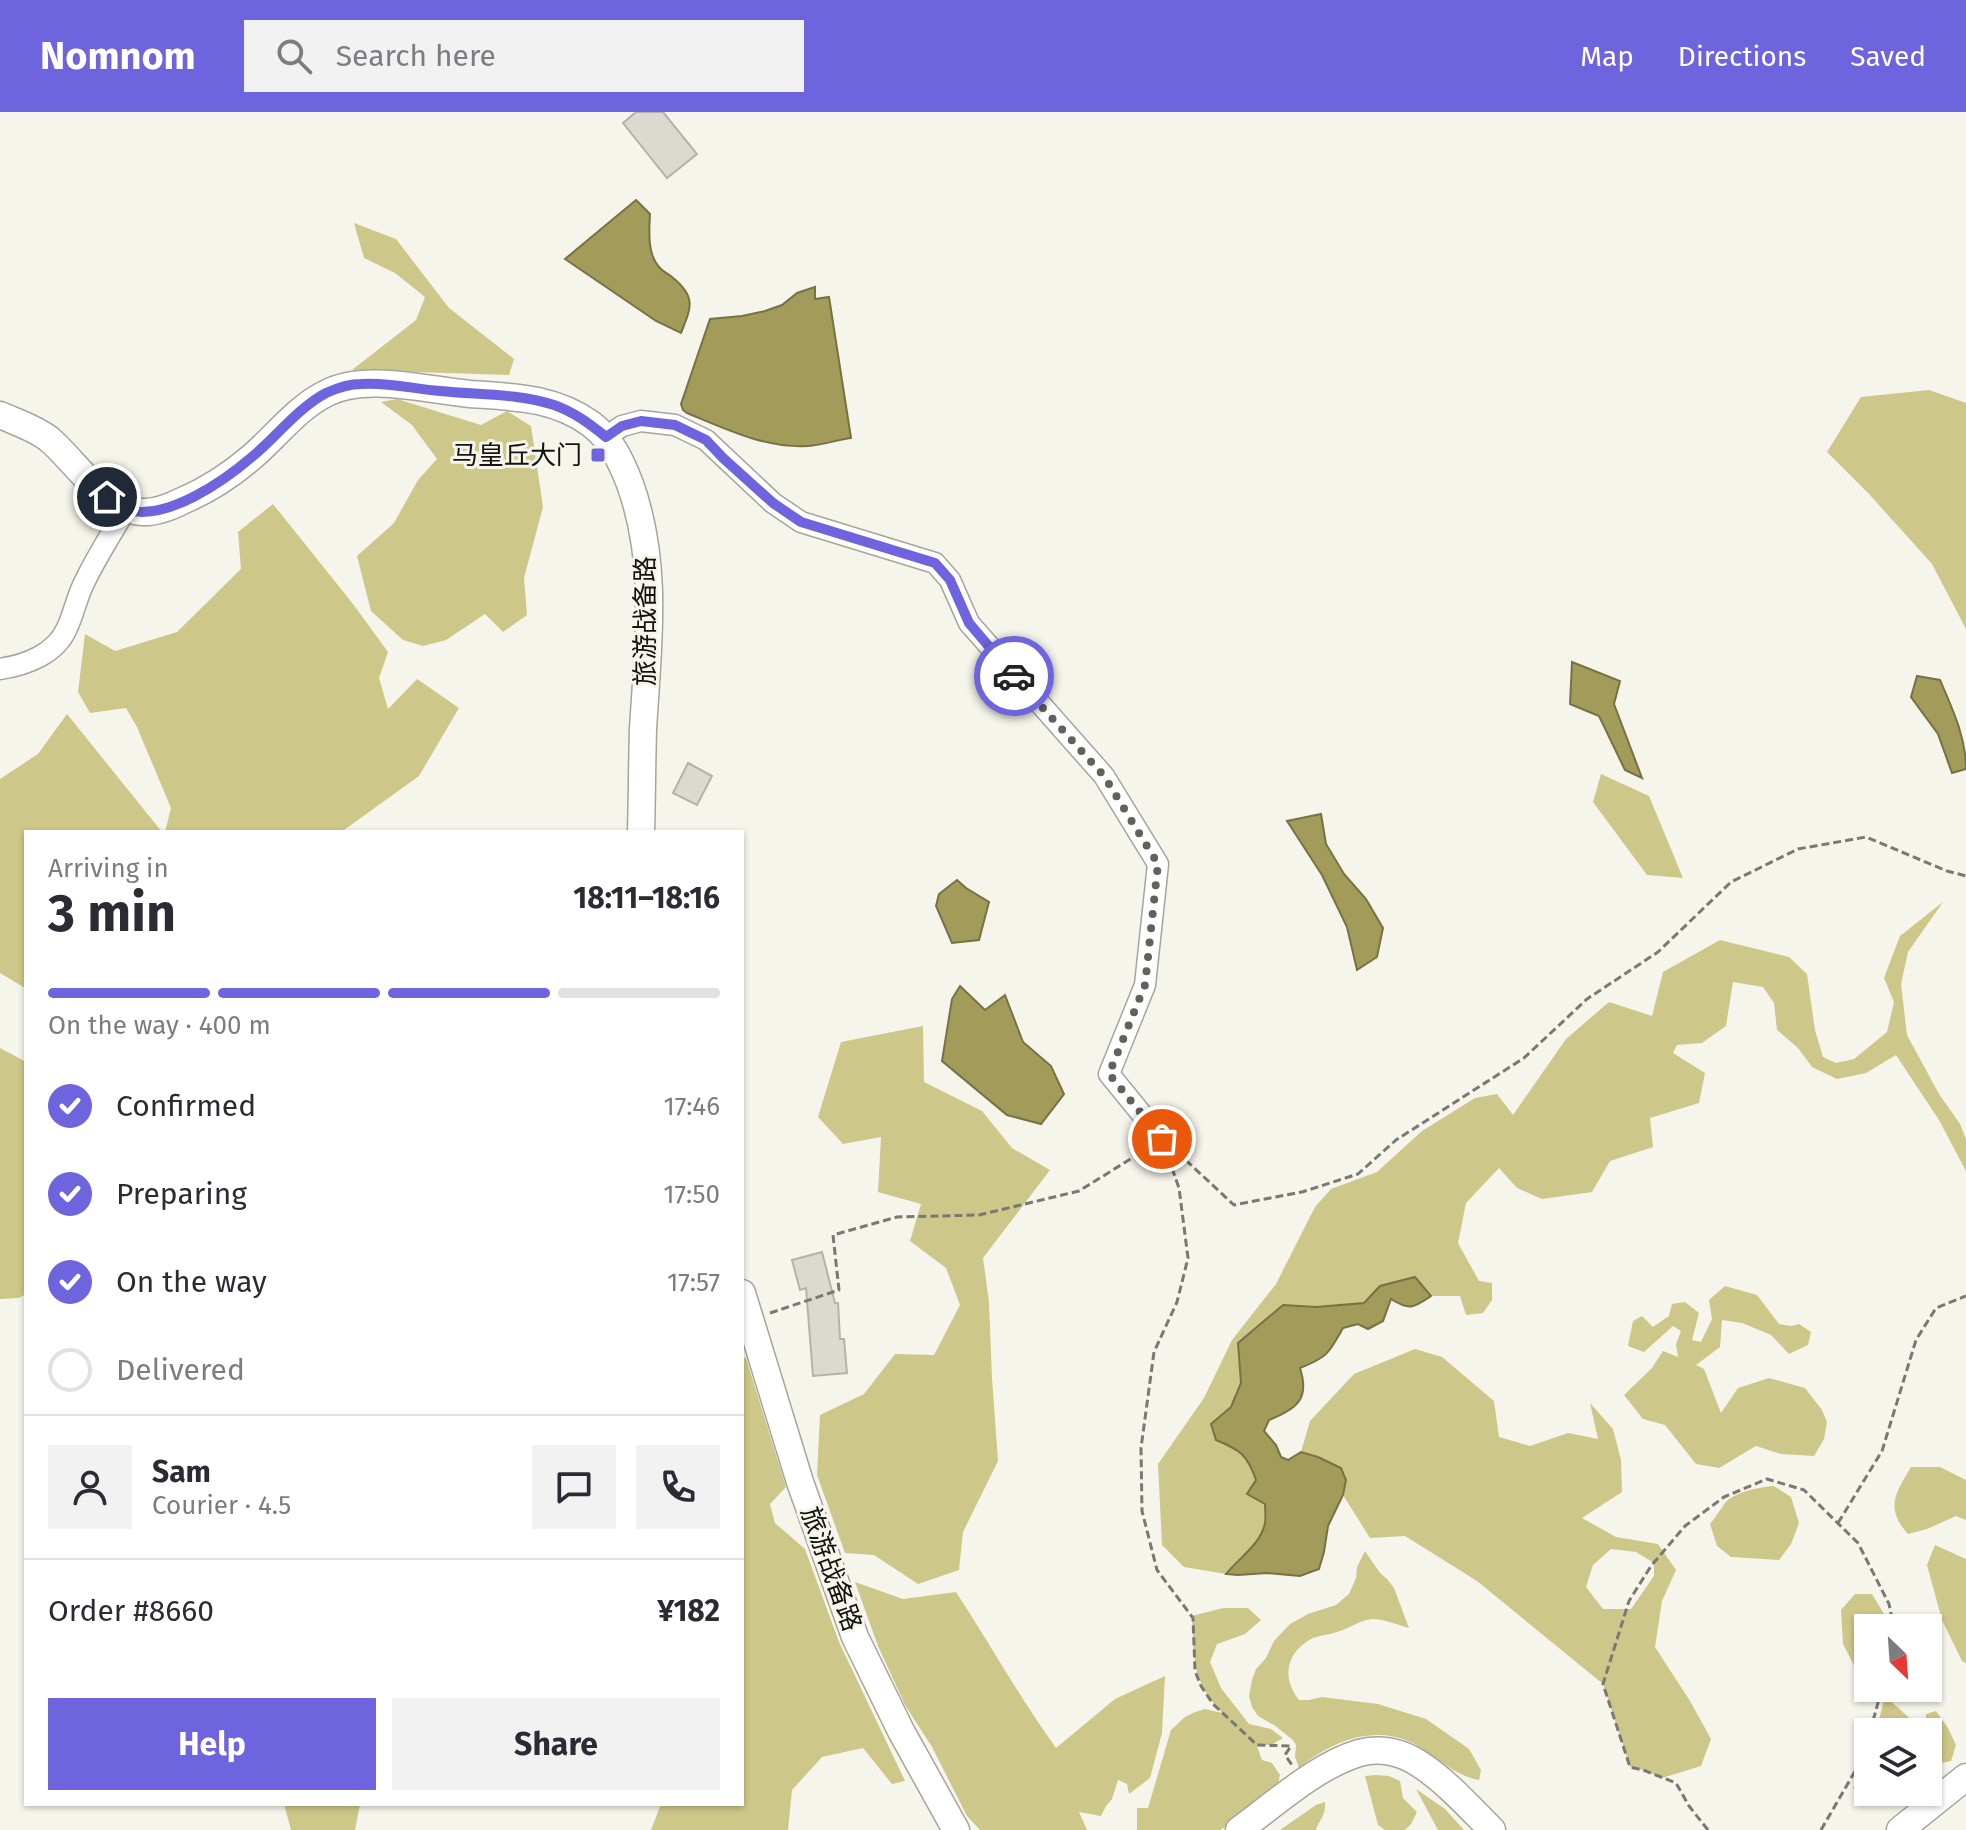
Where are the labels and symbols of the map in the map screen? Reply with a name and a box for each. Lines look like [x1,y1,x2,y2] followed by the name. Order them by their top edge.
[452,440,582,471] place label: 马皇丘大门
[589,446,607,464] marker: 马皇丘大门
[73,463,141,531] pin
[630,556,661,686] street label: 旅游战备路
[974,636,1054,716] courier
[1128,1105,1196,1173] pin
[794,1503,868,1635] street label: 旅游战备路
[1854,1614,1942,1702] north arrow

